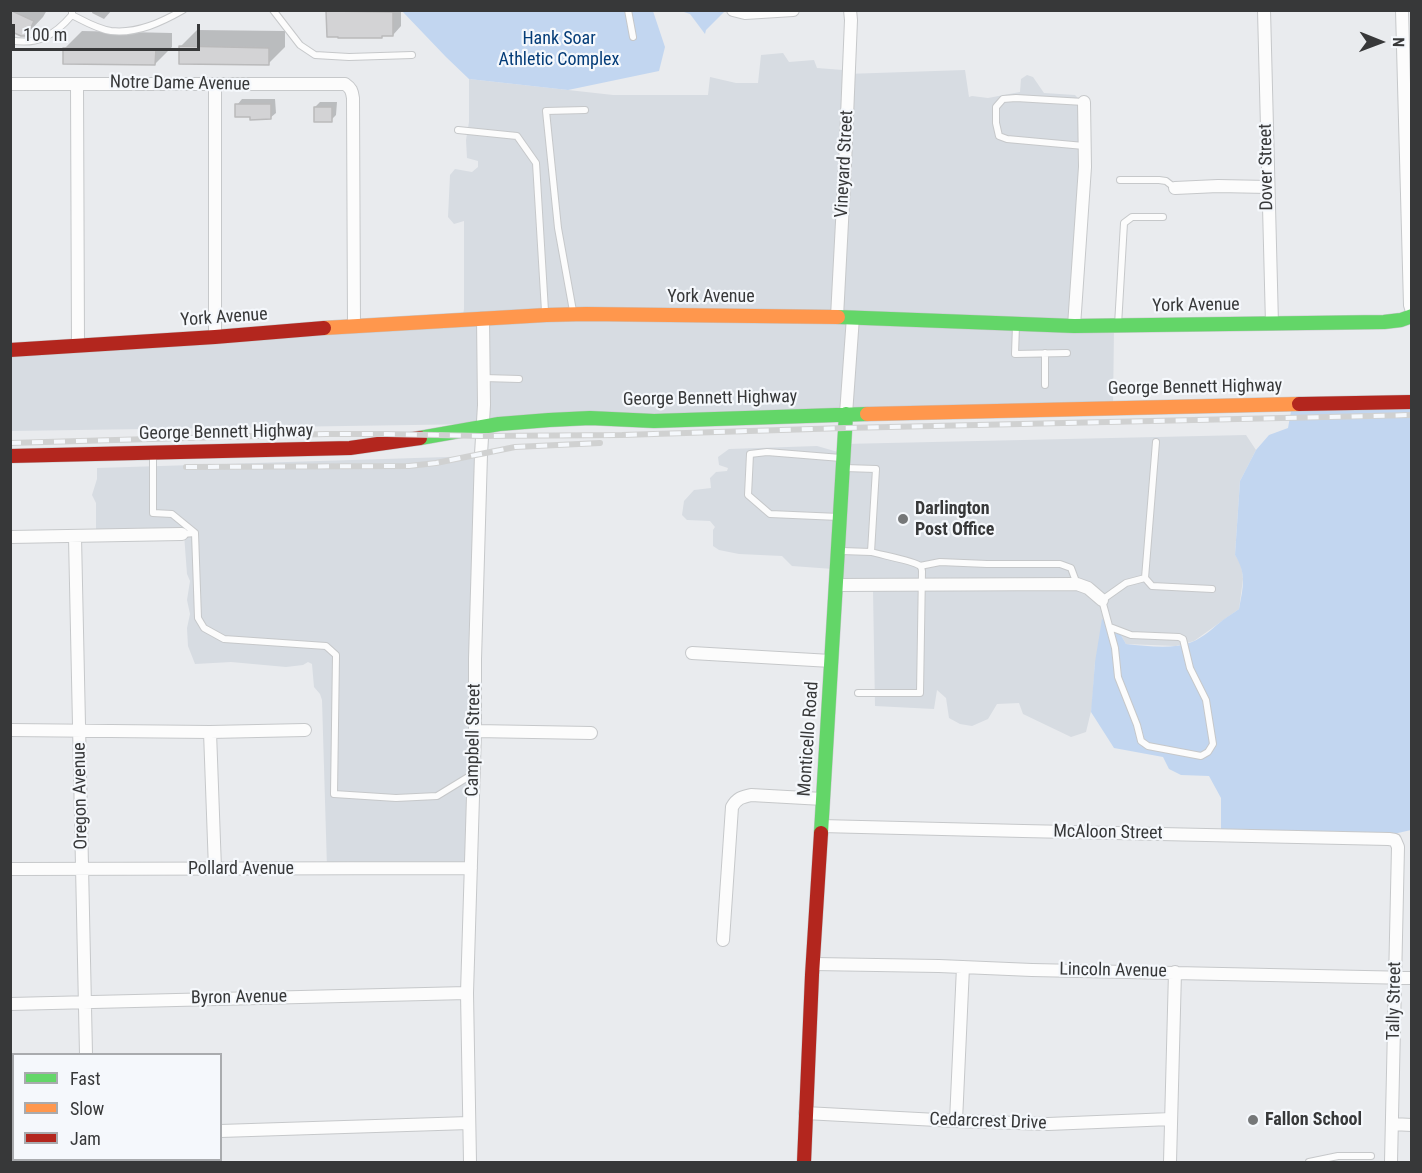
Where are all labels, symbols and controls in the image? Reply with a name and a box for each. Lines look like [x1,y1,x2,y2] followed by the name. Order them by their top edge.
[15,12,202,50] scale bar
[1350,12,1410,72] north arrow
[23,24,67,45] text: 100 m
[499,28,619,70] park label: Hank Soar Athletic Complex
[1389,37,1408,47] text: N
[110,72,250,96] street label: Notre Dame Avenue
[831,110,859,218] street label: Vineyard Street
[1255,123,1279,211] street label: Dover Street
[667,286,755,308] street label: York Avenue
[1152,294,1240,318] street label: York Avenue
[180,304,268,332] street label: York Avenue
[1108,376,1282,400] street label: George Bennett Highway
[623,387,797,411] street label: George Bennett Highway
[139,421,313,445] street label: George Bennett Highway
[915,498,994,540] place label: Darlington Post Office
[896,512,910,526] marker: Darlington Post Office
[794,681,824,797] street label: Monticello Road
[462,683,486,797] street label: Campbell Street
[69,742,93,850] street label: Oregon Avenue
[1053,821,1163,845] street label: McAloon Street
[188,858,294,880] street label: Pollard Avenue
[1059,959,1167,983] street label: Lincoln Avenue
[1384,961,1406,1041] street label: Tally Street
[191,986,287,1010] street label: Byron Avenue
[12,1053,222,1161] legend
[70,1068,101,1089] text: Fast
[70,1098,104,1119] text: Slow
[929,1109,1047,1135] street label: Cedarcrest Drive
[1265,1109,1362,1131] place label: Fallon School
[1246,1113,1260,1127] marker: Fallon School
[70,1128,101,1149] text: Jam

